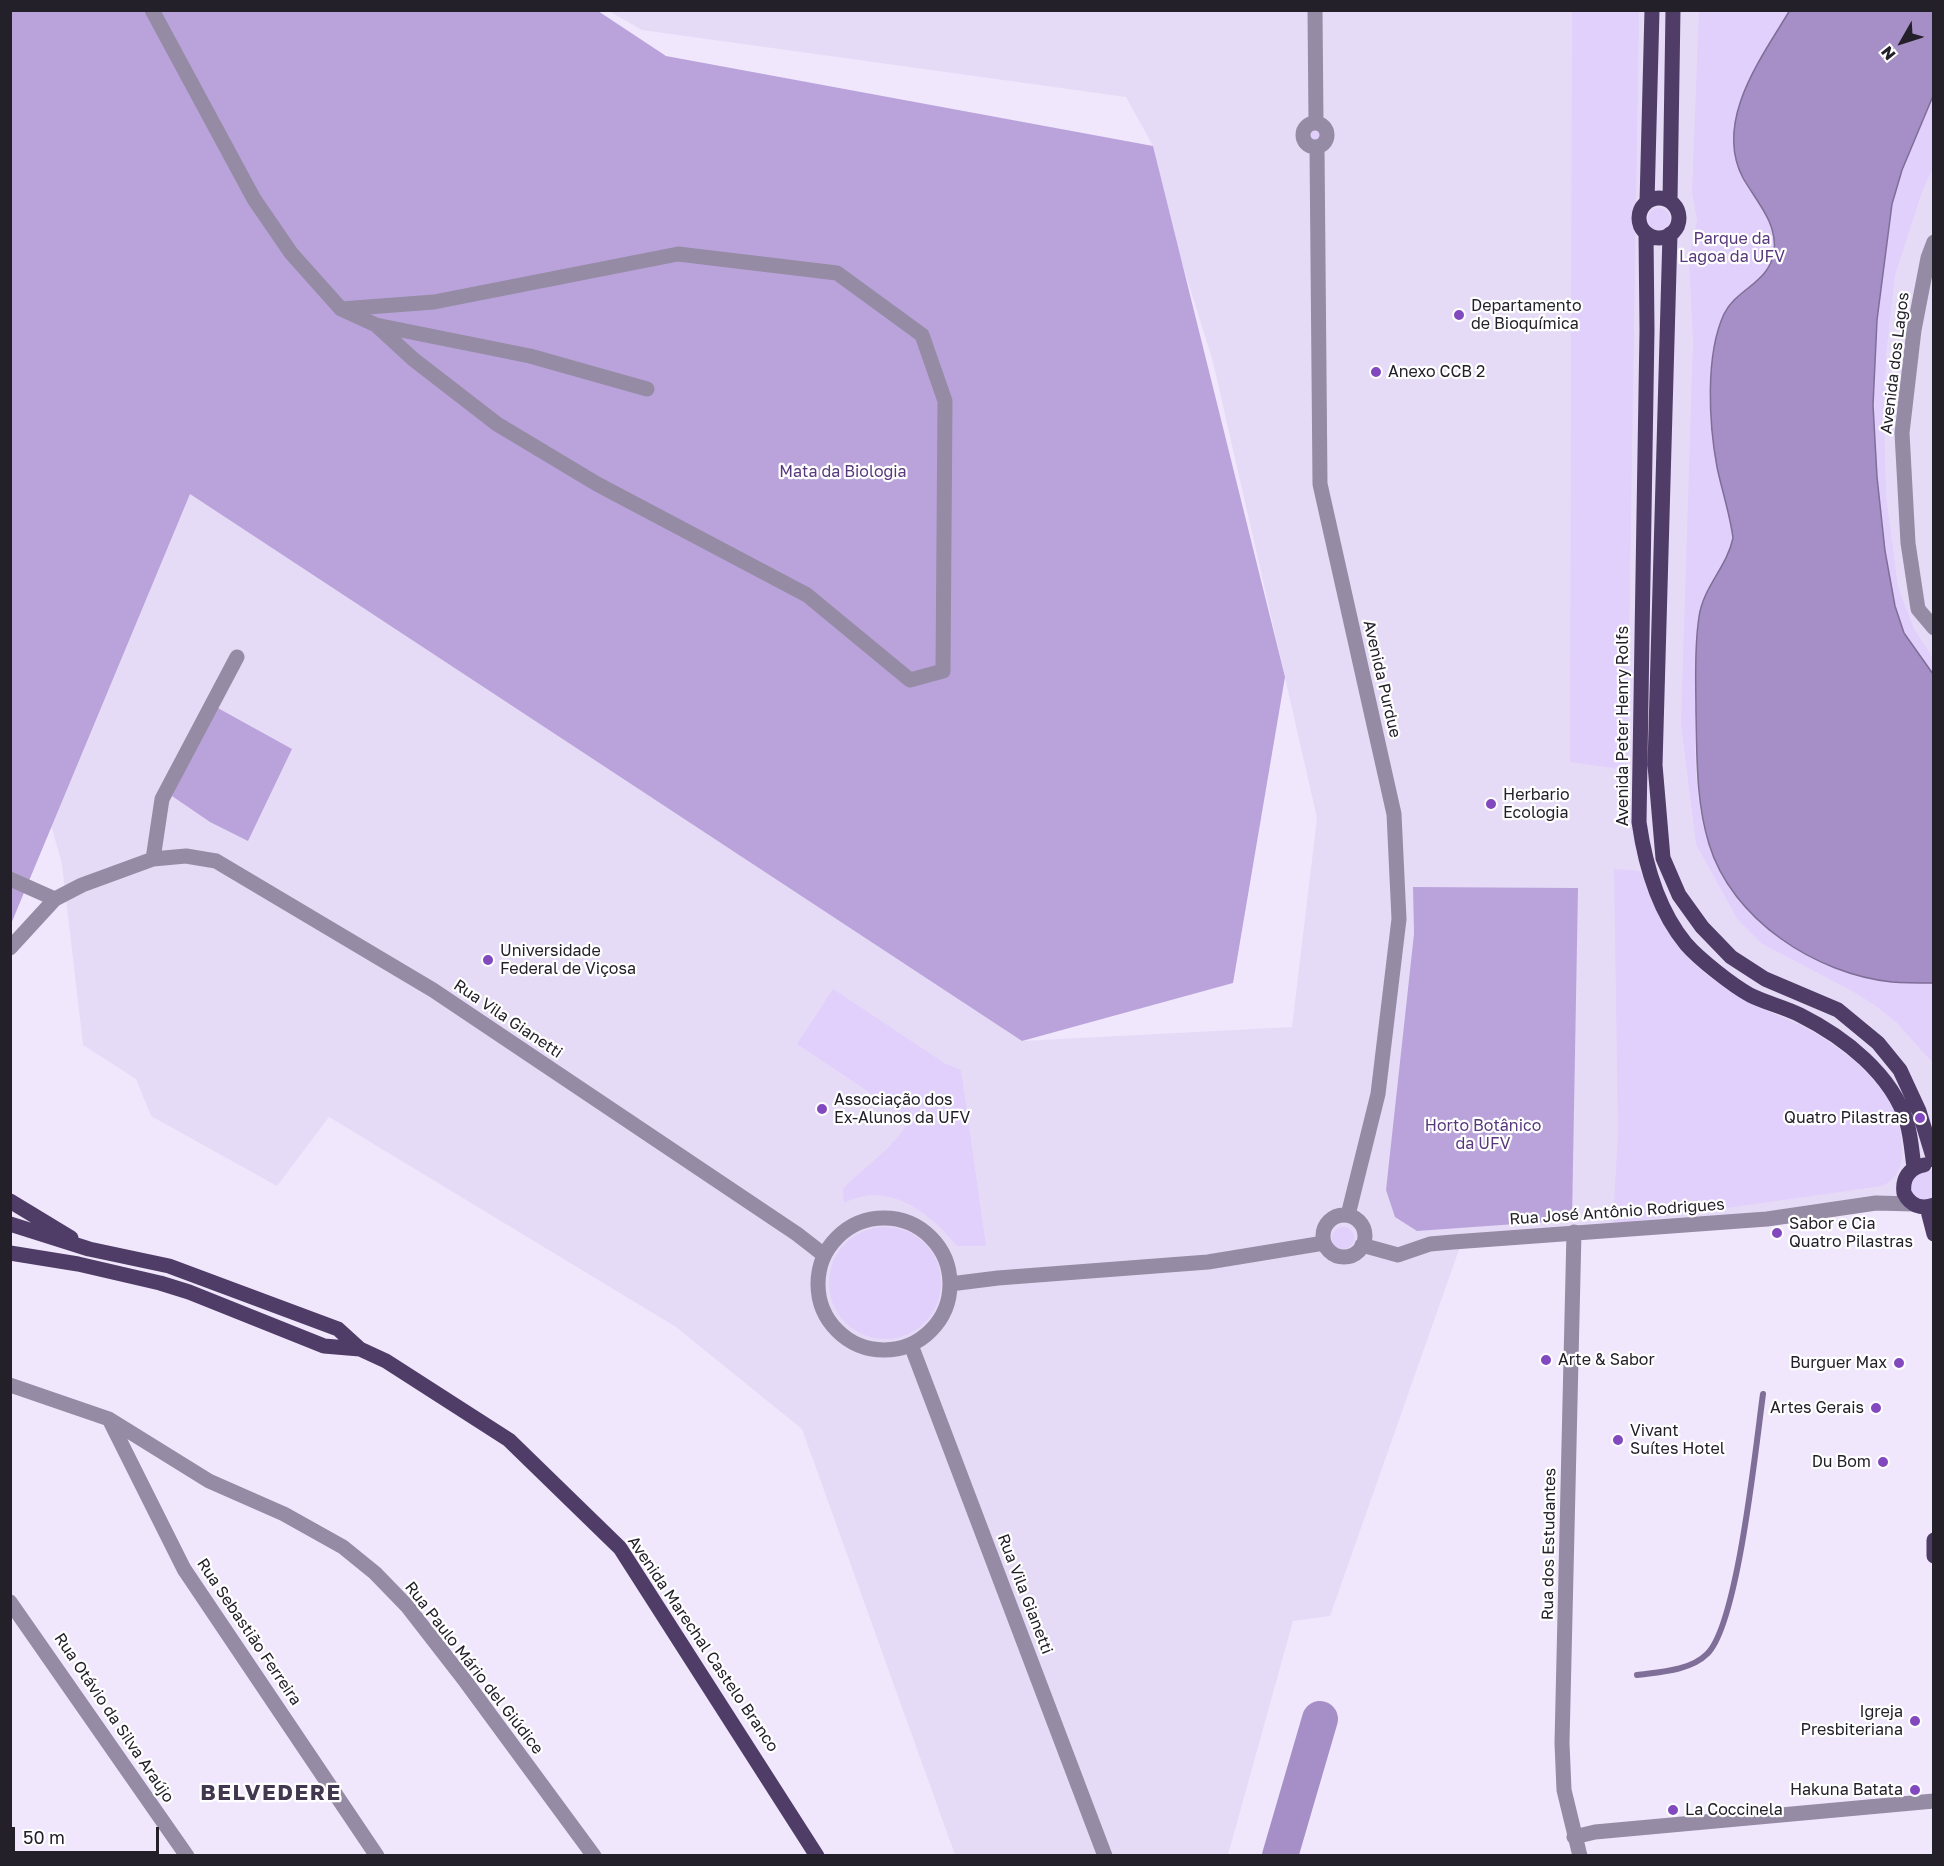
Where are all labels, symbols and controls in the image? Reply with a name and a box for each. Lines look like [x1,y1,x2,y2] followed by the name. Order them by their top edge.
[1872,12,1932,72] north arrow
[1876,42,1900,64] text: N
[1679,229,1785,267] park label: Parque da Lagoa da UFV
[1877,291,1913,435] street label: Avenida dos Lagos
[1471,296,1581,334] place label: Departamento de Bioquímica
[1452,308,1466,322] marker: Departamento de Bioquímica
[1388,362,1485,382] place label: Anexo CCB 2
[1369,365,1383,379] marker: Anexo CCB 2
[779,462,907,482] park label: Mata da Biologia
[1359,619,1405,739] street label: Avenida Purdue
[1613,626,1633,826] street label: Avenida Peter Henry Rolfs
[1503,785,1570,823] place label: Herbario Ecologia
[1484,797,1498,811] marker: Herbario Ecologia
[500,941,636,979] place label: Universidade Federal de Viçosa
[481,953,495,967] marker: Universidade Federal de Viçosa
[450,976,566,1062] street label: Rua Vila Gianetti
[834,1090,970,1128] place label: Associação dos Ex-Alunos da UFV
[815,1102,829,1116] marker: Associação dos Ex-Alunos da UFV
[1784,1108,1908,1128] place label: Quatro Pilastras
[1913,1111,1927,1125] marker: Quatro Pilastras
[1425,1116,1541,1154] park label: Horto Botânico da UFV
[1509,1195,1725,1229] street label: Rua José Antônio Rodrigues
[1789,1214,1913,1252] place label: Sabor e Cia Quatro Pilastras
[1770,1226,1784,1240] marker: Sabor e Cia Quatro Pilastras
[1558,1350,1655,1370] place label: Arte & Sabor
[1539,1353,1553,1367] marker: Arte & Sabor
[1790,1353,1887,1373] place label: Burguer Max
[1892,1356,1906,1370] marker: Burguer Max
[1770,1398,1864,1418] place label: Artes Gerais
[1869,1401,1883,1415] marker: Artes Gerais
[1630,1421,1725,1459] place label: Vivant Suítes Hotel
[1611,1433,1625,1447] marker: Vivant Suítes Hotel
[1812,1452,1871,1472] place label: Du Bom
[1876,1455,1890,1469] marker: Du Bom
[1538,1468,1560,1620] street label: Rua dos Estudantes
[993,1531,1057,1657] street label: Rua Vila Gianetti
[623,1532,783,1756] street label: Avenida Marechal Castelo Branco
[193,1555,305,1709] street label: Rua Sebastião Ferreira
[401,1578,547,1758] street label: Rua Paulo Mário del Giúdice
[50,1630,178,1806] street label: Rua Otávio da Silva Araújo
[1800,1702,1903,1740] place label: Igreja Presbiteriana
[1908,1714,1922,1728] marker: Igreja Presbiteriana
[200,1780,342,1806] district label: BELVEDERE
[1790,1780,1903,1800] place label: Hakuna Batata
[1908,1783,1922,1797] marker: Hakuna Batata
[1685,1800,1783,1820] place label: La Coccinela
[1666,1803,1680,1817] marker: La Coccinela
[15,1815,162,1853] scale bar
[23,1826,65,1848] text: 50 m

